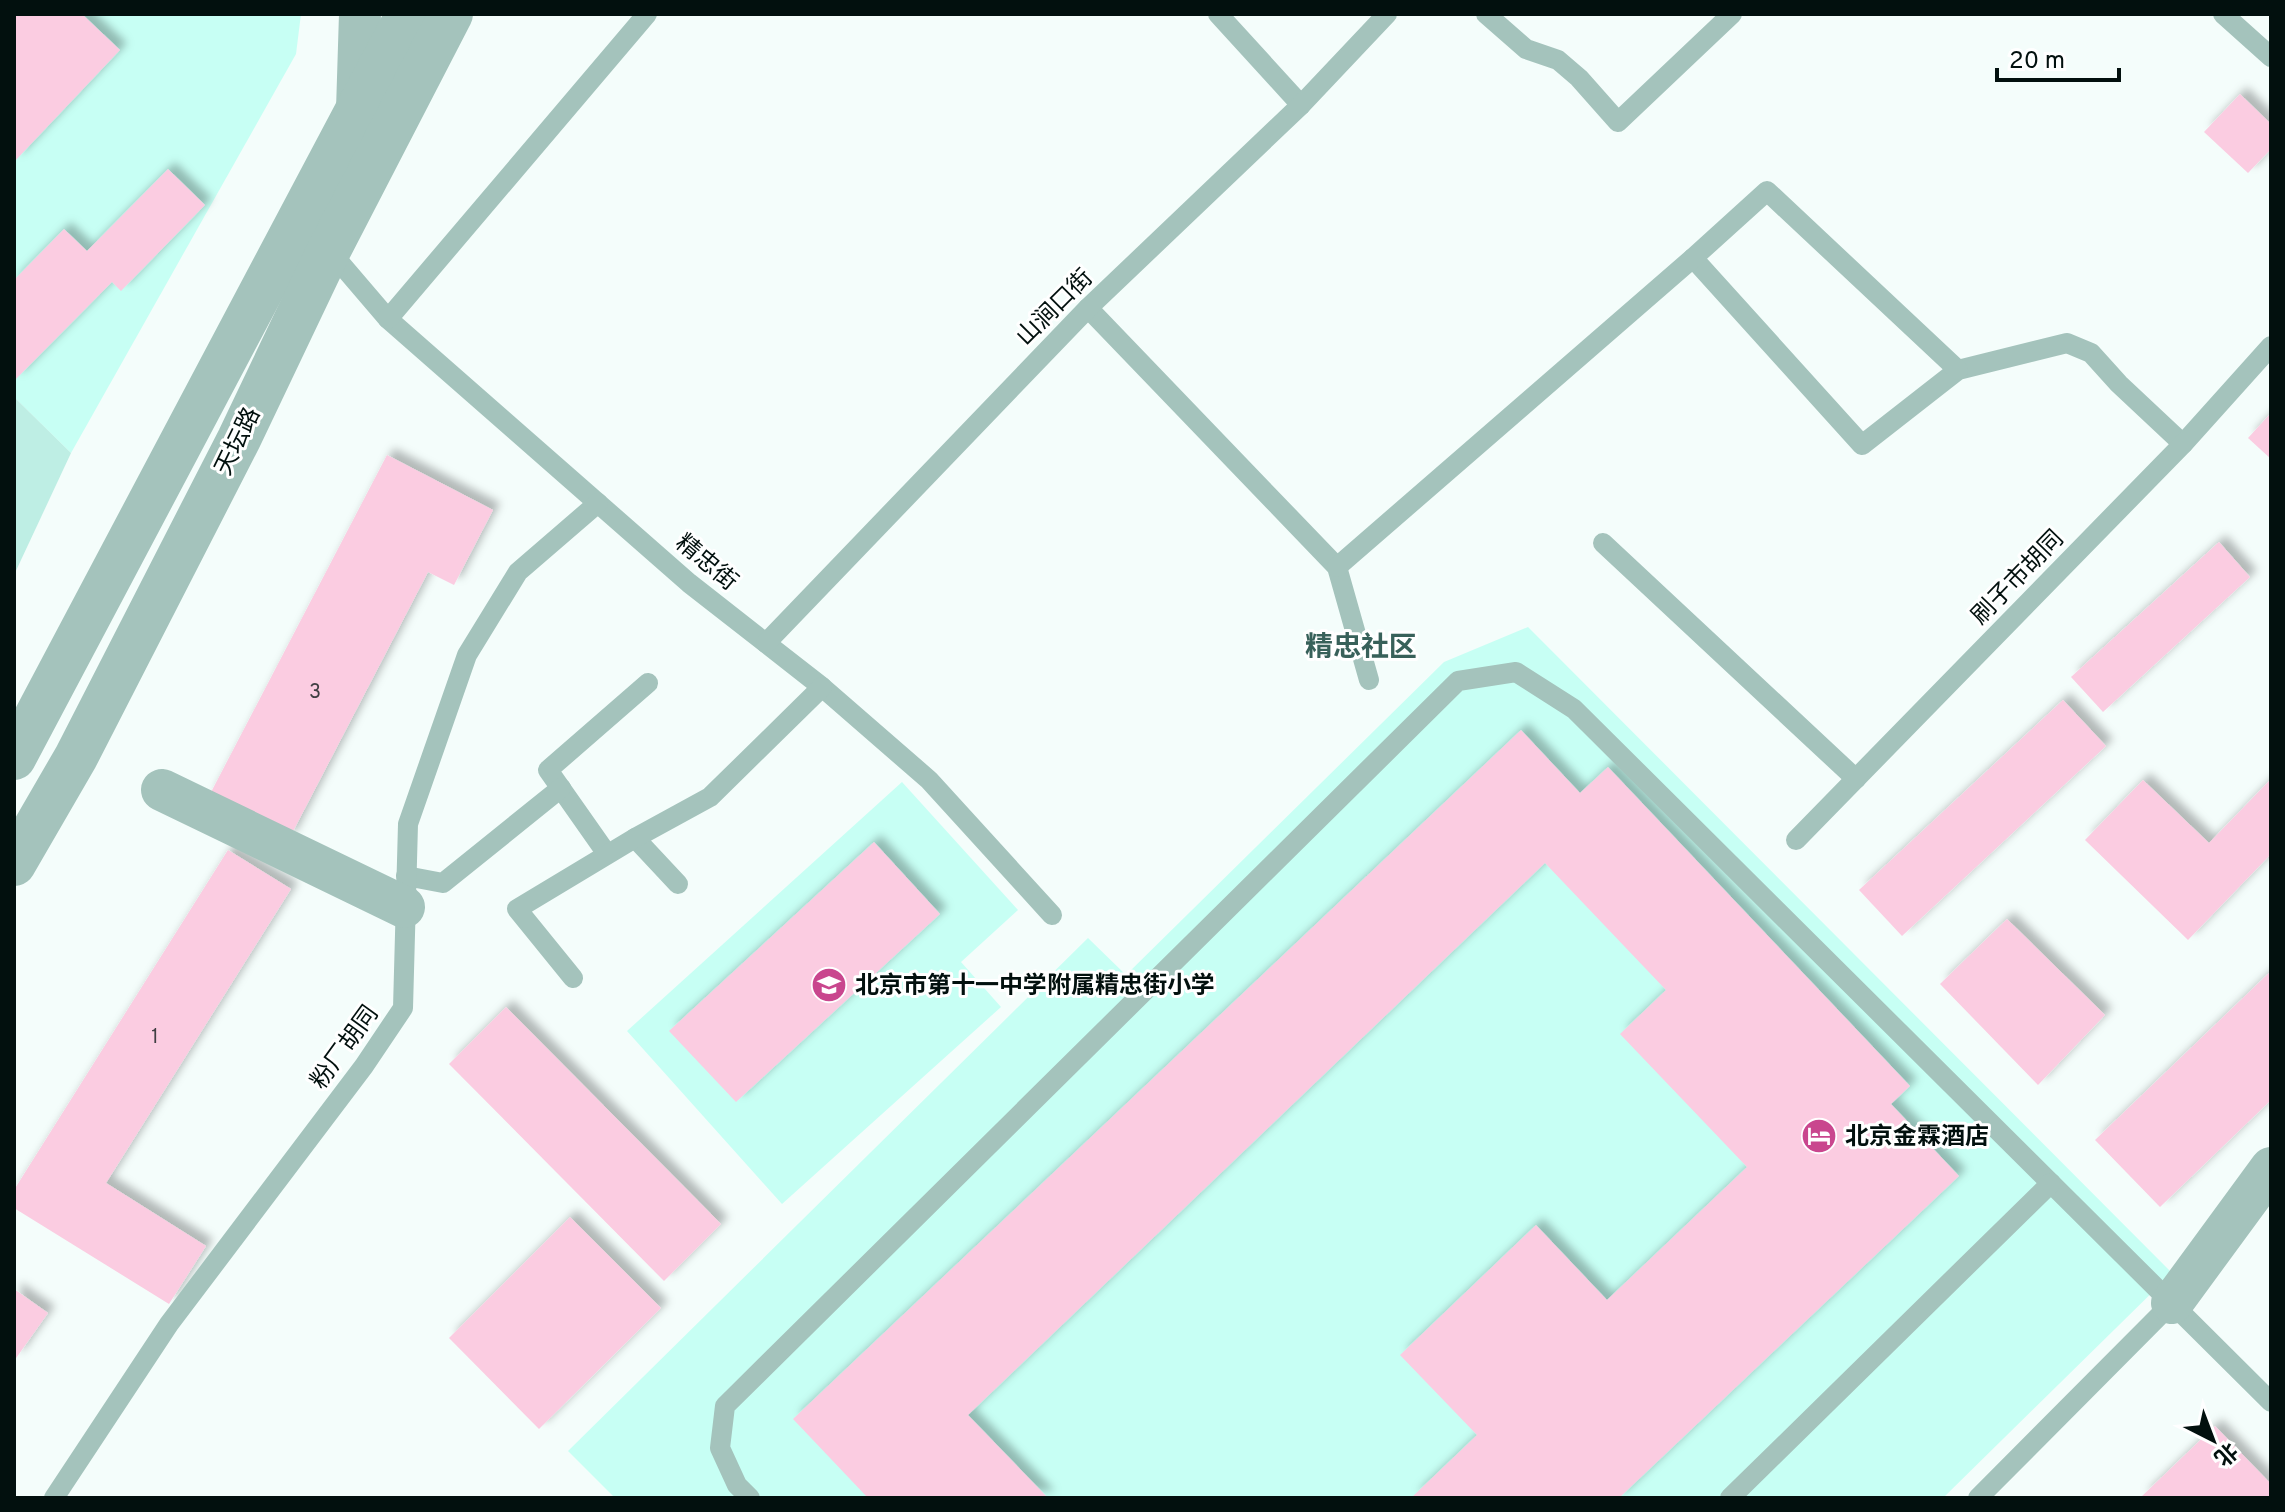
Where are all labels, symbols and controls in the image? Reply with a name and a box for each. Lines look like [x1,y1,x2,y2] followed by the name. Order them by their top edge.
[1997,32,2119,82] scale bar
[2009,47,2065,77] text: 20 m
[1011,264,1100,353] street label: 山涧口街
[210,403,268,481] street label: 天坛路
[1966,525,2071,632] street label: 刷子市胡同
[668,529,743,598] street label: 精忠街
[1305,631,1417,667] district label: 精忠社区
[309,680,321,706] house number: 3
[810,966,848,1004] school or university icon: 北京市第十一中学附属精忠街小学
[855,972,1215,1002] place label: 北京市第十一中学附属精忠街小学
[305,1001,386,1096] street label: 粉厂胡同
[151,1025,159,1051] house number: 1
[1800,1117,1838,1155] hotel icon: 北京金霖酒店
[1845,1123,1989,1153] place label: 北京金霖酒店
[2173,1400,2253,1480] north arrow
[2207,1436,2242,1470] text: 北

